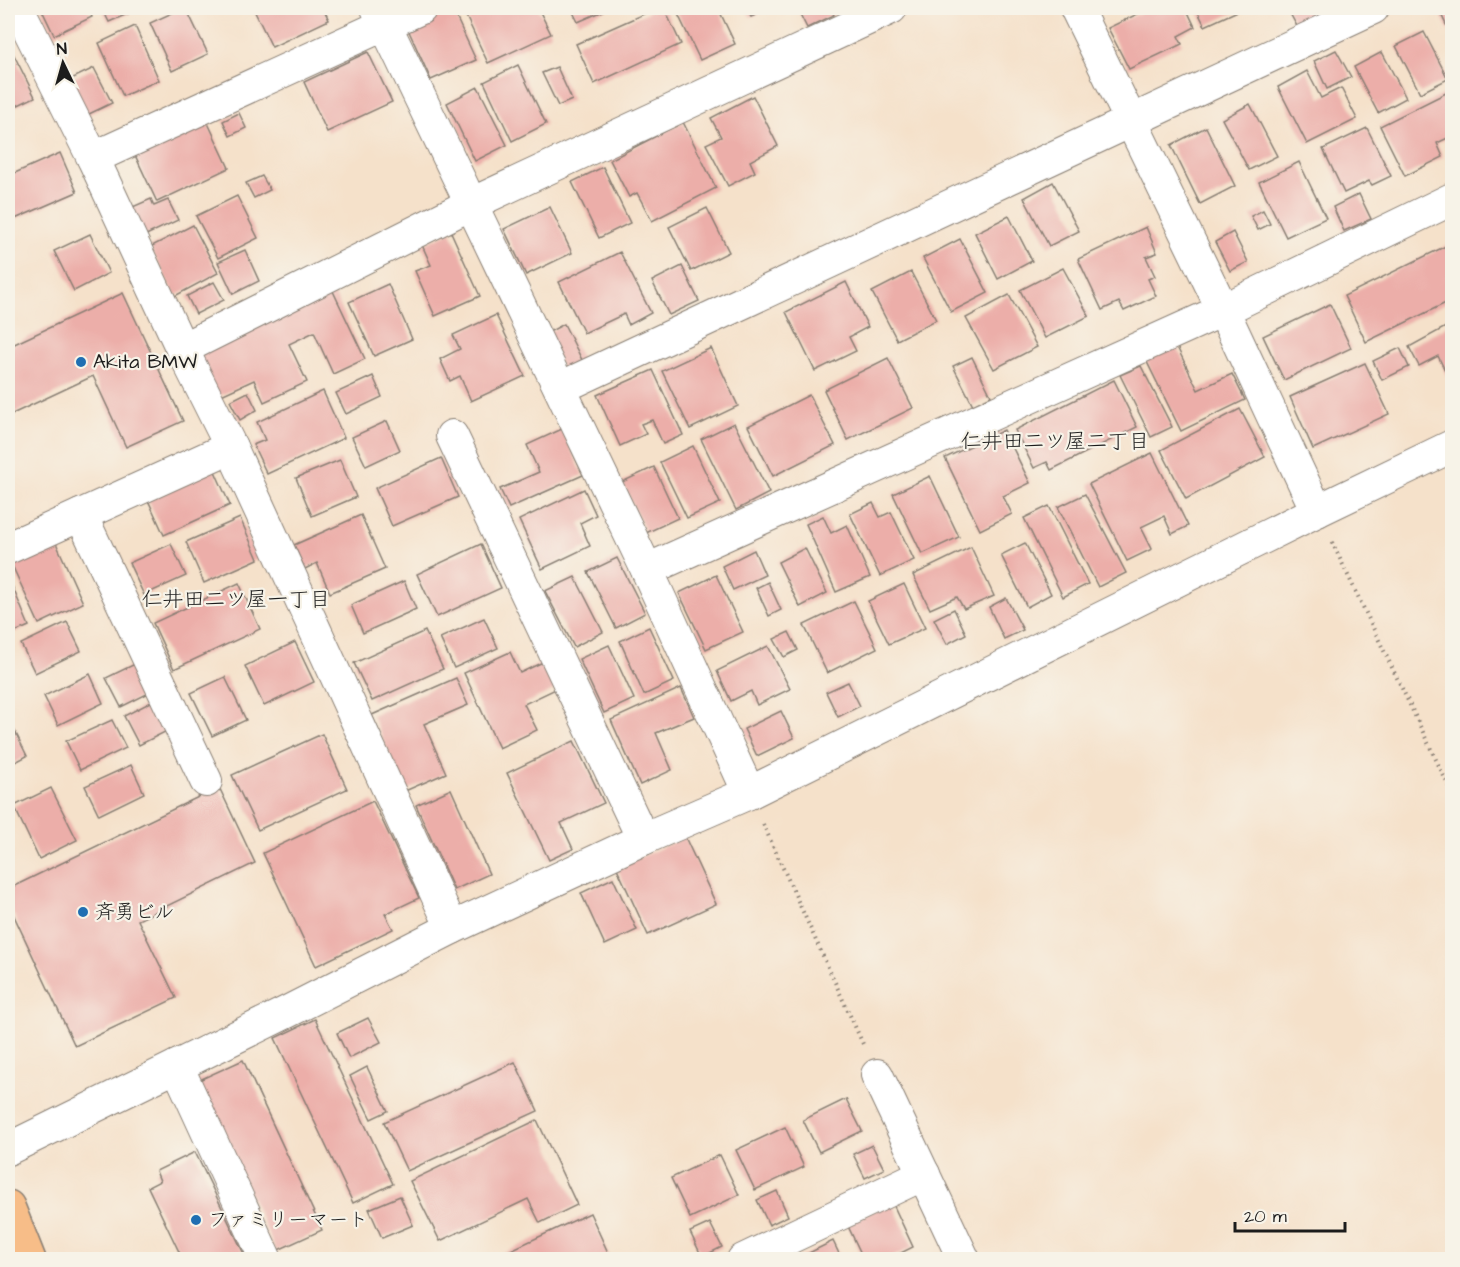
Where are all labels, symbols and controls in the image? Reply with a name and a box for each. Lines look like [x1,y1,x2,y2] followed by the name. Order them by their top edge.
[33,33,93,93] north arrow
[56,38,68,60] text: N
[93,348,197,376] place label: Akita BMW
[74,355,88,369] marker: Akita BMW
[961,427,1150,456] district label: 仁井田二ツ屋二丁目
[142,585,331,614] district label: 仁井田二ツ屋一丁目
[95,898,175,926] place label: 斉勇ビル
[76,905,90,919] marker: 斉勇ビル
[1235,1195,1344,1233] scale bar
[1244,1204,1287,1229] text: 20 m
[208,1206,368,1234] place label: ファミリーマート
[189,1213,203,1227] marker: ファミリーマート

